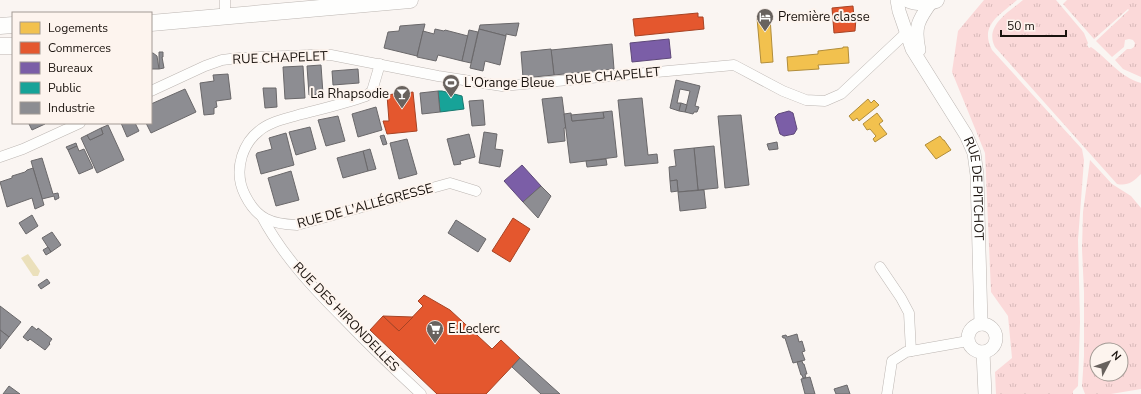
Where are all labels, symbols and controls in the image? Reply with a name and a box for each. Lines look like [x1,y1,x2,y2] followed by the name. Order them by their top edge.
[755,7,775,32] hotel icon: Première classe
[778,8,870,26] place label: Première classe
[12,12,152,124] legend
[1001,12,1066,38] scale bar
[1007,18,1035,34] text: 50 m
[48,20,108,36] text: Logements
[48,40,111,56] text: Commerces
[232,47,328,69] street label: RUE CHAPELET
[48,60,94,76] text: Bureaux
[565,63,661,89] street label: RUE CHAPELET
[441,73,461,98] sports icon: L'Orange Bleue
[464,74,554,92] place label: L'Orange Bleue
[48,80,82,96] text: Public
[392,84,412,109] bar icon: La Rhapsodie
[310,85,389,103] place label: La Rhapsodie
[48,100,95,116] text: Industrie
[959,134,988,241] street label: RUE DE PITCHOT
[295,178,435,233] street label: RUE DE L'ALLÉGRESSE
[289,258,403,376] street label: RUE DES HIRONDELLES
[425,319,445,344] supermarket icon: E.Leclerc
[448,320,500,338] place label: E.Leclerc
[1089,342,1129,382] north arrow
[1108,348,1125,364] text: N

